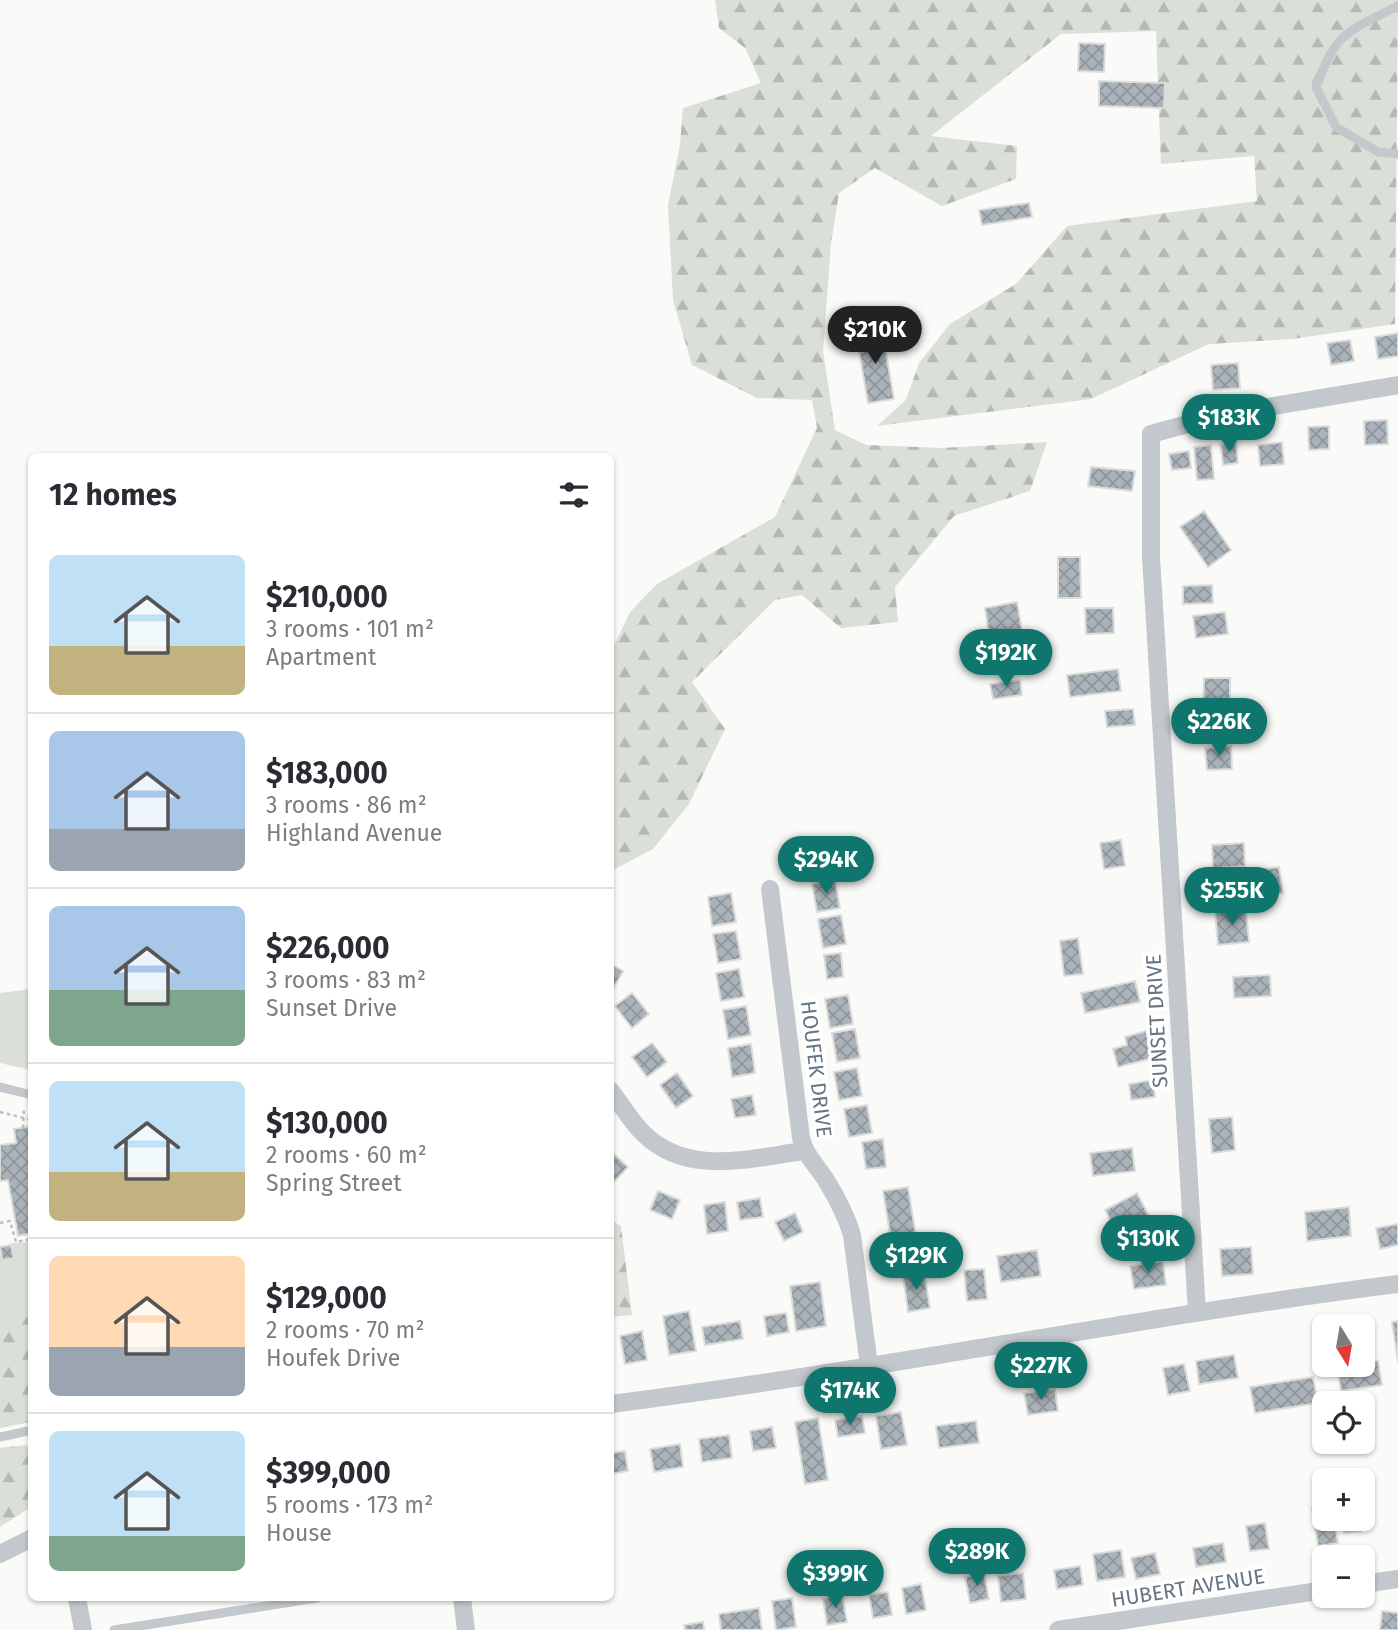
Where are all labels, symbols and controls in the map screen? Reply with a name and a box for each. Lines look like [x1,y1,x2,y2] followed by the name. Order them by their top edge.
[826,306,924,366] pin: $210K
[844,315,906,343] text: $210K
[1180,394,1278,454] pin: $183K
[1198,403,1260,431] text: $183K
[555,476,593,514] icon: filters
[49,477,177,513] text: 12 homes
[266,579,388,615] text: $210,000
[105,583,189,667] icon: home
[266,615,434,643] text: 3 rooms · 101 m²
[957,630,1055,689] pin: $192K
[975,638,1037,666] text: $192K
[266,643,376,671] text: Apartment
[1170,698,1268,758] pin: $226K
[1187,707,1251,735] text: $226K
[266,755,388,791] text: $183,000
[105,759,189,843] icon: home
[266,791,427,819] text: 3 rooms · 86 m²
[266,819,442,847] text: Highland Avenue
[777,836,875,896] pin: $294K
[794,845,858,873] text: $294K
[1183,867,1281,927] pin: $255K
[1200,876,1264,904] text: $255K
[266,930,390,966] text: $226,000
[105,934,189,1018] icon: home
[1141,953,1173,1089] street label: SUNSET DRIVE
[266,966,426,994] text: 3 rooms · 83 m²
[266,994,397,1022] text: Sunset Drive
[795,999,837,1139] street label: HOUFEK DRIVE
[266,1105,388,1141] text: $130,000
[105,1109,189,1193] icon: home
[266,1141,427,1169] text: 2 rooms · 60 m²
[266,1169,402,1197] text: Spring Street
[1099,1216,1197,1275] pin: $130K
[1117,1224,1179,1252] text: $130K
[867,1232,965,1292] pin: $129K
[885,1241,947,1269] text: $129K
[266,1280,387,1316] text: $129,000
[105,1284,189,1368] icon: home
[1312,1314,1376,1377] north arrow
[1312,1314,1375,1608] map controls
[266,1316,424,1344] text: 2 rooms · 70 m²
[992,1342,1090,1402] pin: $227K
[266,1344,400,1372] text: Houfek Drive
[1010,1351,1072,1379] text: $227K
[801,1368,899,1427] pin: $174K
[820,1376,880,1404] text: $174K
[1312,1391,1375,1454] button: locate
[266,1455,391,1491] text: $399,000
[105,1459,189,1543] icon: home
[1312,1468,1375,1531] button: +
[266,1491,433,1519] text: 5 rooms · 173 m²
[266,1519,332,1547] text: House
[928,1528,1026,1588] pin: $289K
[945,1537,1009,1565] text: $289K
[1312,1545,1375,1608] button: −
[786,1550,884,1610] pin: $399K
[803,1559,867,1587] text: $399K
[1109,1563,1267,1613] street label: HUBERT AVENUE

